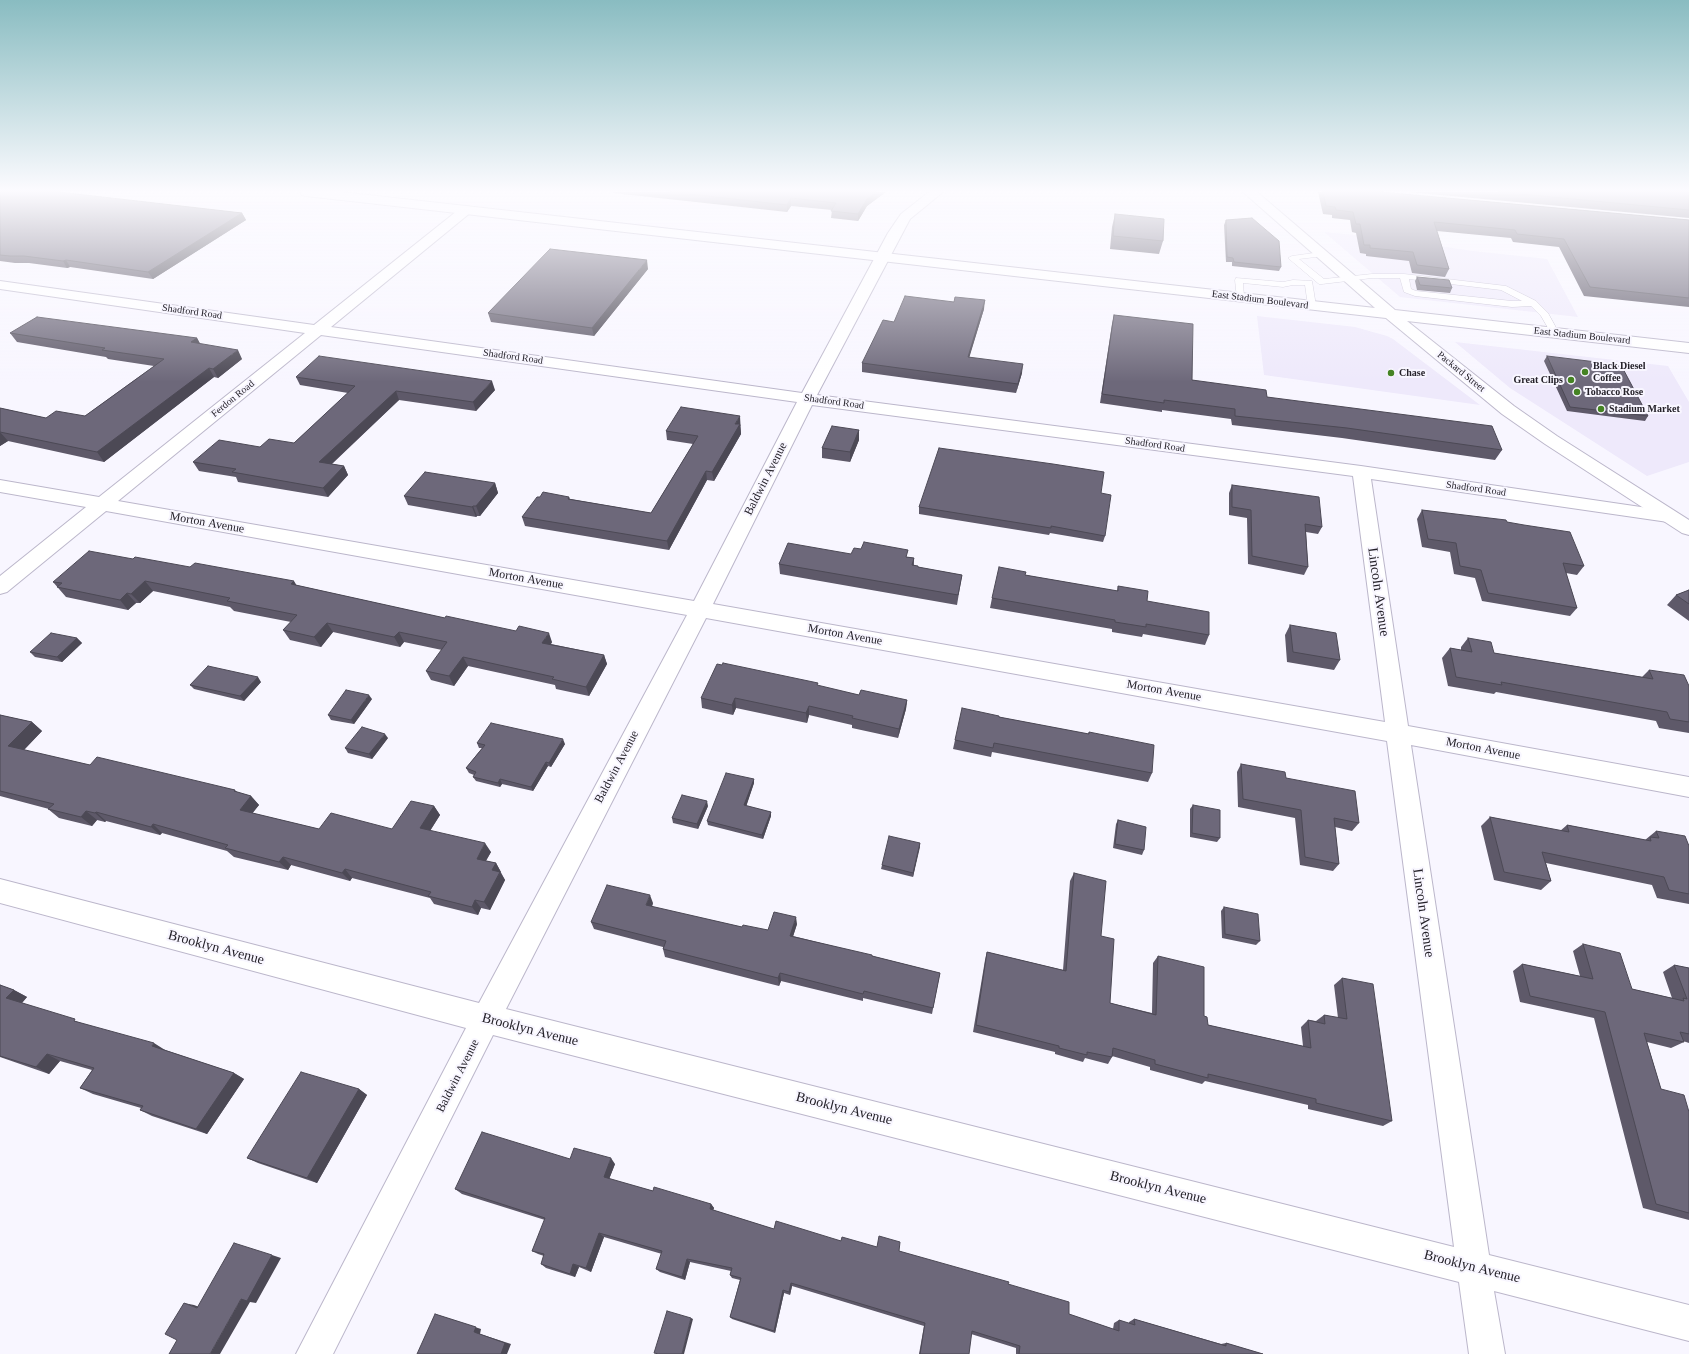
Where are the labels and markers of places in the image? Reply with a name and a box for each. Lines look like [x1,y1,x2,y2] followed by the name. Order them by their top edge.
[1593,360,1645,384] place label: Black Diesel Coffee
[1399,367,1425,379] place label: Chase
[1580,367,1590,377] marker: Black Diesel Coffee
[1386,368,1396,378] marker: Chase
[1513,374,1563,386] place label: Great Clips
[1566,375,1576,385] marker: Great Clips
[1585,386,1643,398] place label: Tobacco Rose
[1572,387,1582,397] marker: Tobacco Rose
[1609,403,1680,415] place label: Stadium Market
[1596,404,1606,414] marker: Stadium Market

